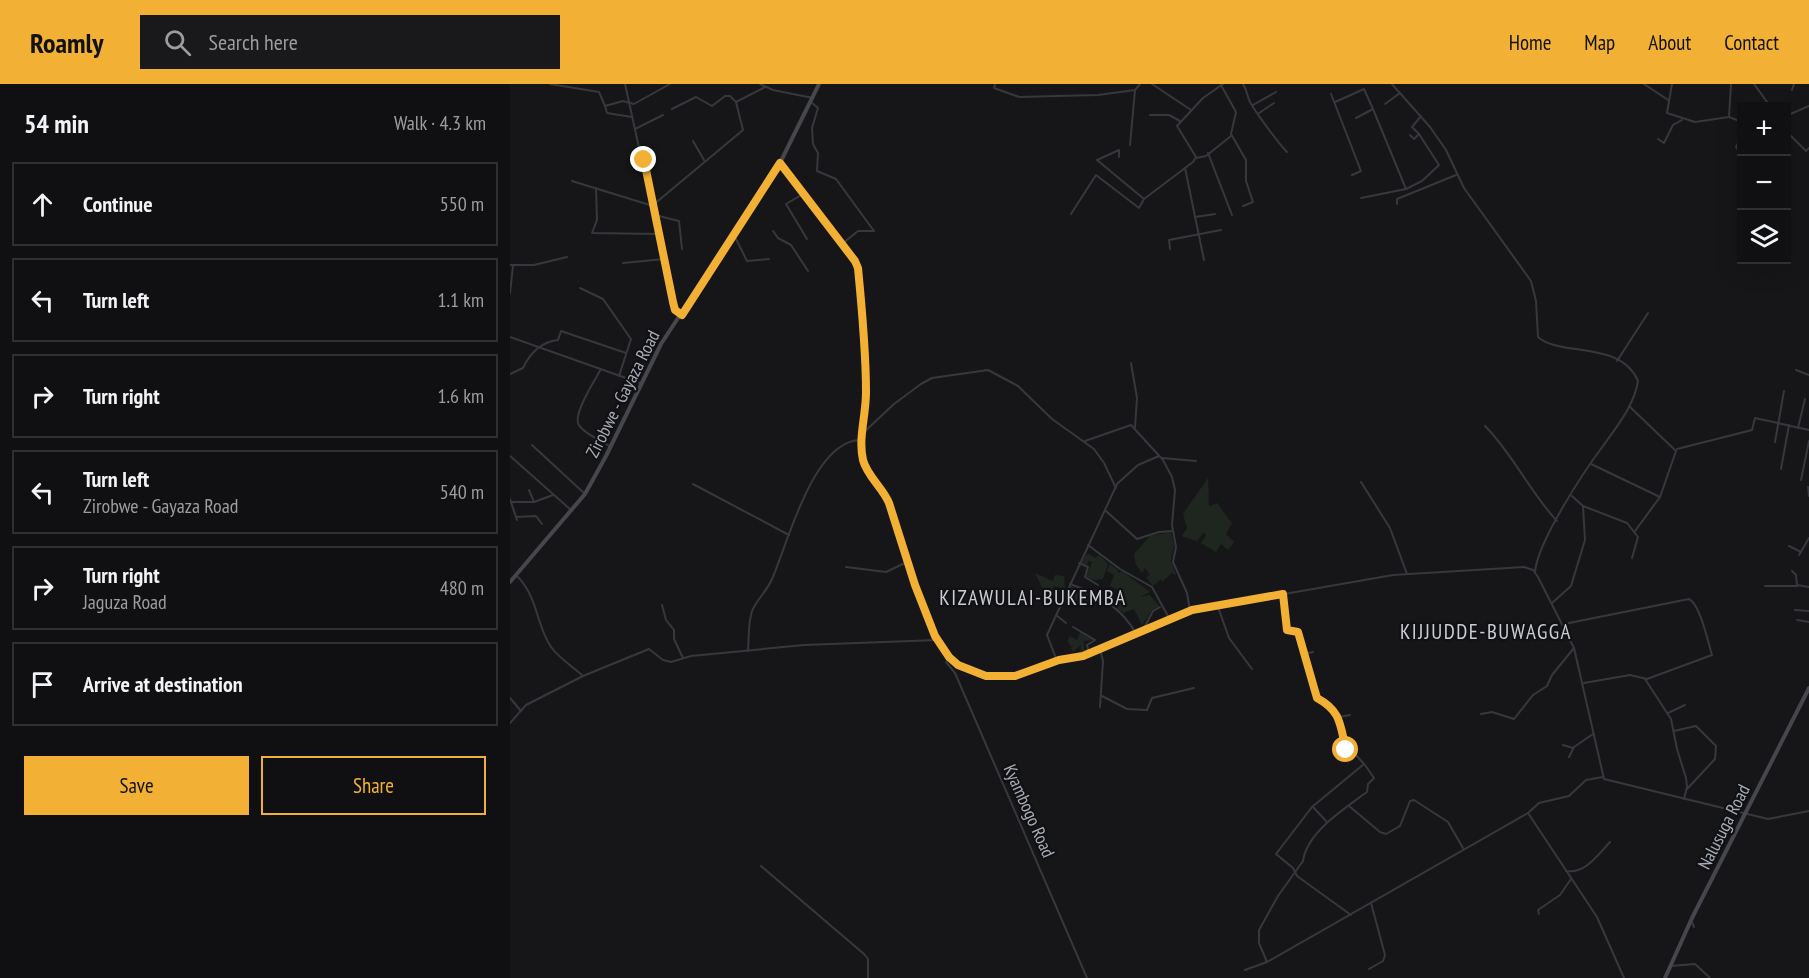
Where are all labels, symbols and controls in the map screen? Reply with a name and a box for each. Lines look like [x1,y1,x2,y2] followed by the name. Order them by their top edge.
[140,15,560,69] search box
[30,24,104,61] text: Roamly
[161,26,194,59] icon: search
[209,28,298,56] text: Search here
[1509,29,1551,56] text: Home
[1584,29,1615,56] text: Map
[1648,29,1691,56] text: About
[1724,29,1779,56] text: Contact
[1737,102,1791,264] map controls
[1737,102,1791,156] button: +
[24,107,89,140] text: 54 min
[394,110,486,136] text: Walk · 4.3 km
[630,146,656,172] route end
[1737,156,1791,210] button: −
[26,188,59,221] icon: ahead
[83,190,153,218] text: Continue
[440,191,484,217] text: 550 m
[1737,210,1791,264] button: layers
[26,284,59,317] icon: left
[83,286,149,314] text: Turn left
[437,287,484,313] text: 1.1 km
[581,326,665,461] street label: Zirobwe - Gayaza Road
[26,380,59,413] icon: right
[83,382,160,410] text: Turn right
[437,383,484,409] text: 1.6 km
[83,465,149,493] text: Turn left
[26,476,59,509] icon: left
[440,479,484,505] text: 540 m
[83,493,238,519] text: Zirobwe - Gayaza Road
[83,561,160,589] text: Turn right
[26,572,59,605] icon: right
[440,575,484,601] text: 480 m
[939,584,1127,611] district label: KIZAWULAI-BUKEMBA
[83,589,167,615] text: Jaguza Road
[1400,618,1572,645] district label: KIJJUDDE-BUWAGGA
[26,668,59,701] icon: arrive
[83,670,243,698] text: Arrive at destination
[1332,736,1358,762] route start
[24,756,249,815] button: Save
[261,756,486,815] button: Share
[999,761,1060,861] street label: Kyambogo Road
[1692,780,1755,873] street label: Nalusuga Road

